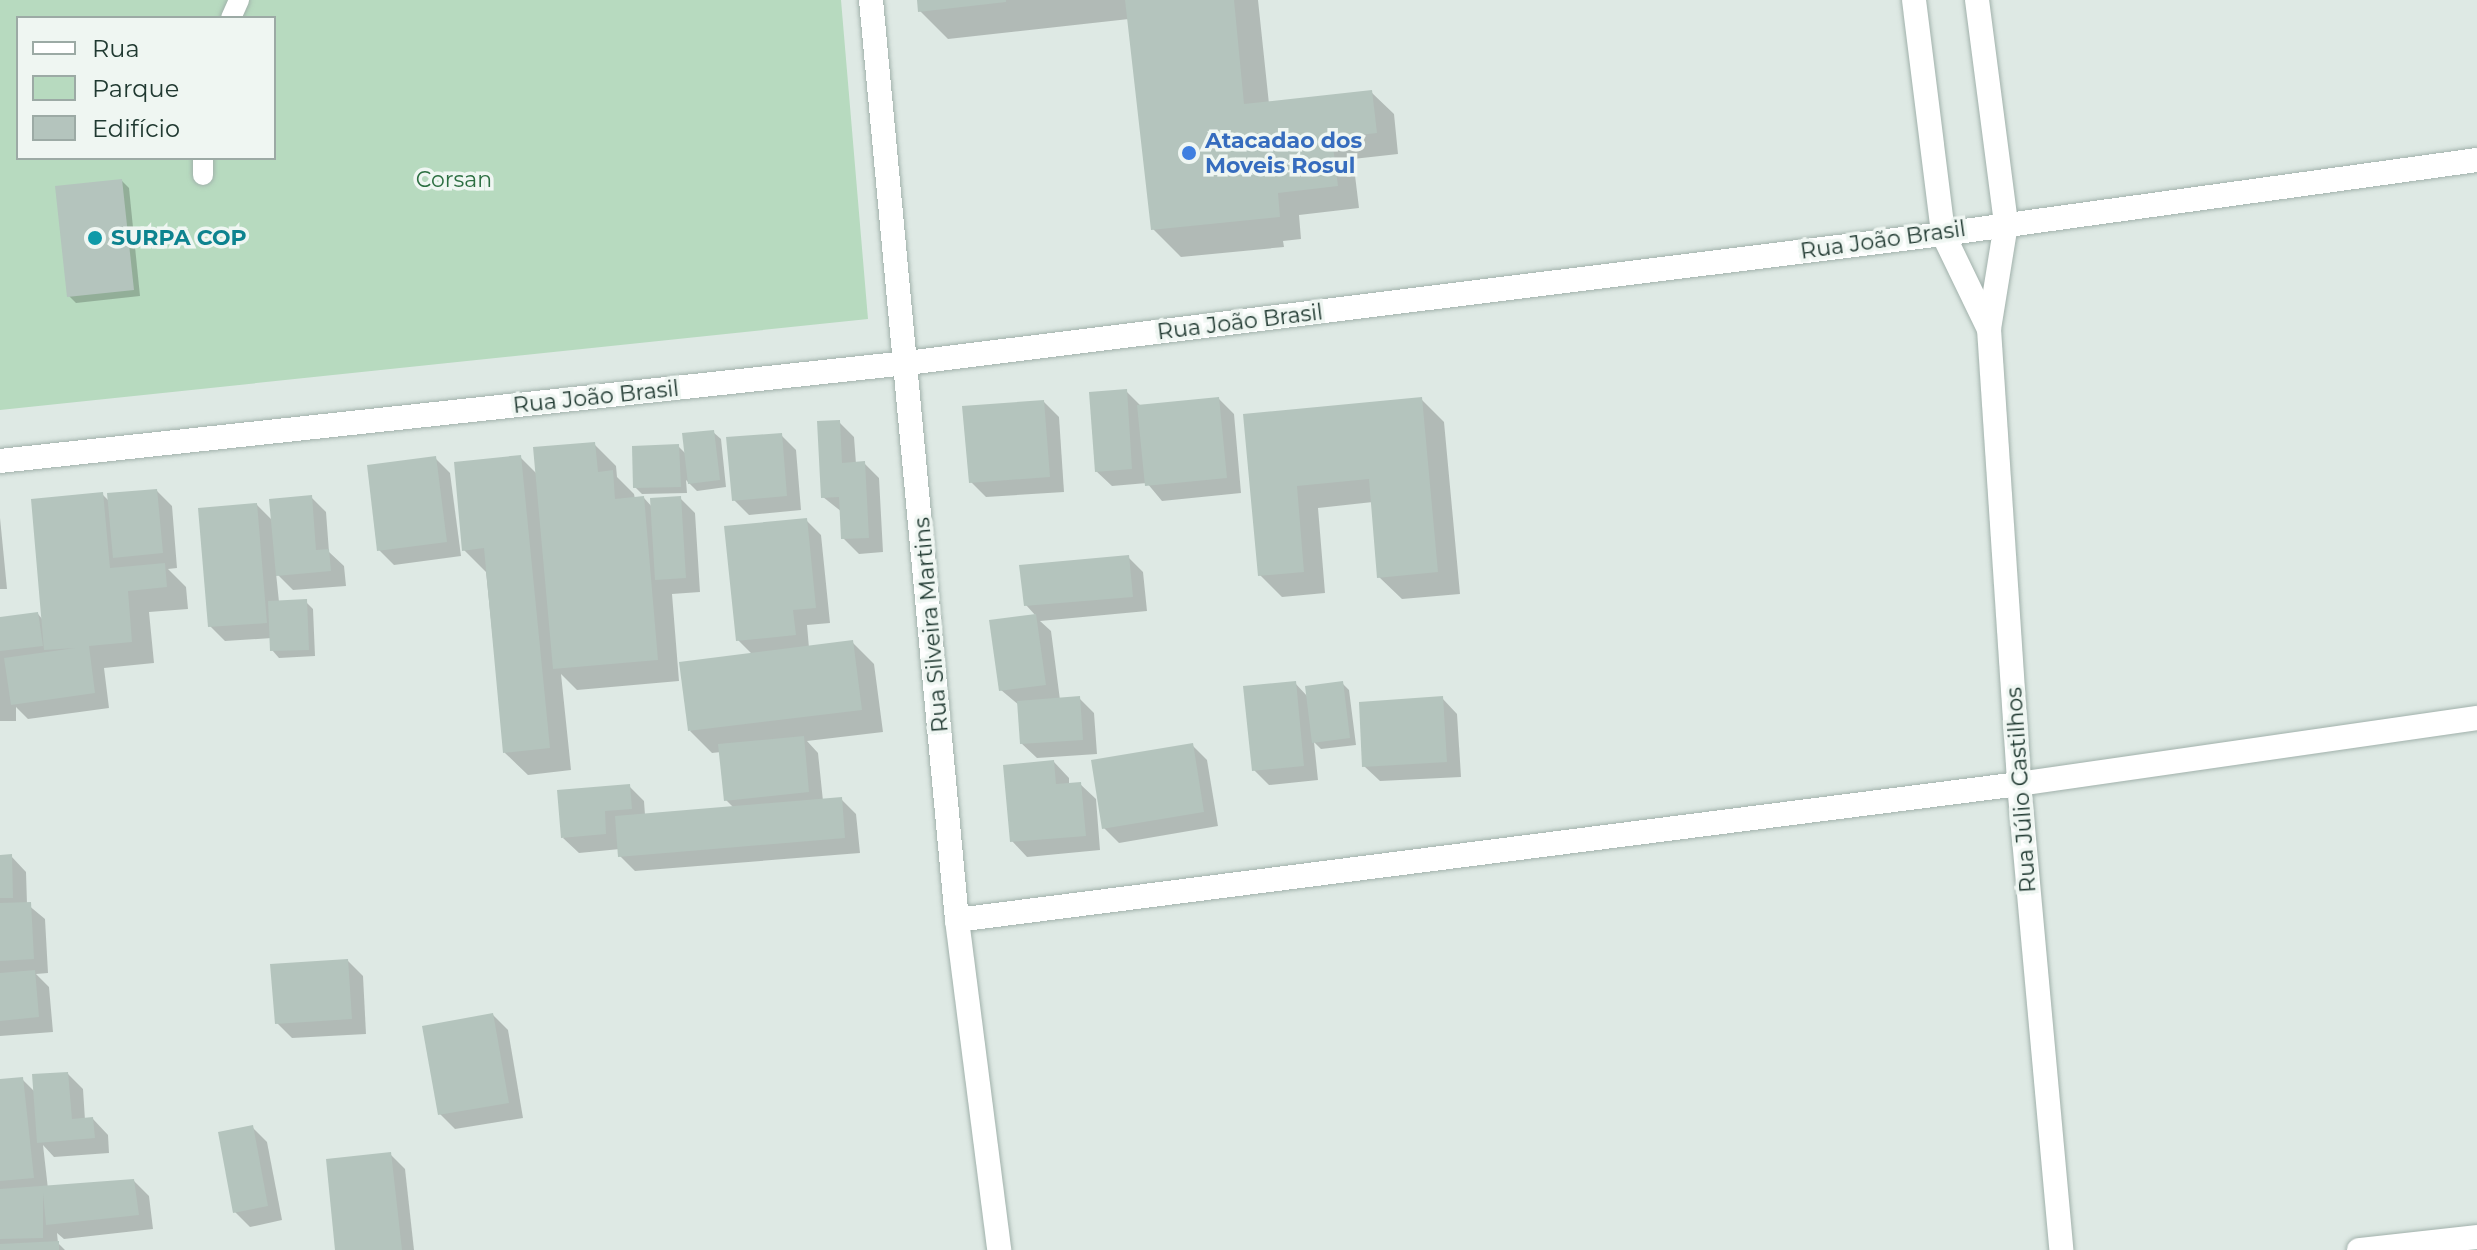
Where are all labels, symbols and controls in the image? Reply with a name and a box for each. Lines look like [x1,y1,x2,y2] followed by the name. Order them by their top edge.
[16,16,276,160] legend
[92,34,140,63] text: Rua
[92,74,179,103] text: Parque
[92,114,180,143] text: Edifício
[1205,127,1362,178] place label: Atacadao dos Moveis Rosul
[1180,144,1198,162] marker: Atacadao dos Moveis Rosul
[416,167,492,193] park label: Corsan
[1799,215,1967,265] street label: Rua João Brasil
[111,225,247,251] place label: SURPA COP
[86,229,104,247] marker: SURPA COP
[1156,299,1324,345] street label: Rua João Brasil
[512,375,680,419] street label: Rua João Brasil
[908,516,954,734] street label: Rua Silveira Martins
[2001,686,2041,894] street label: Rua Júlio Castilhos

